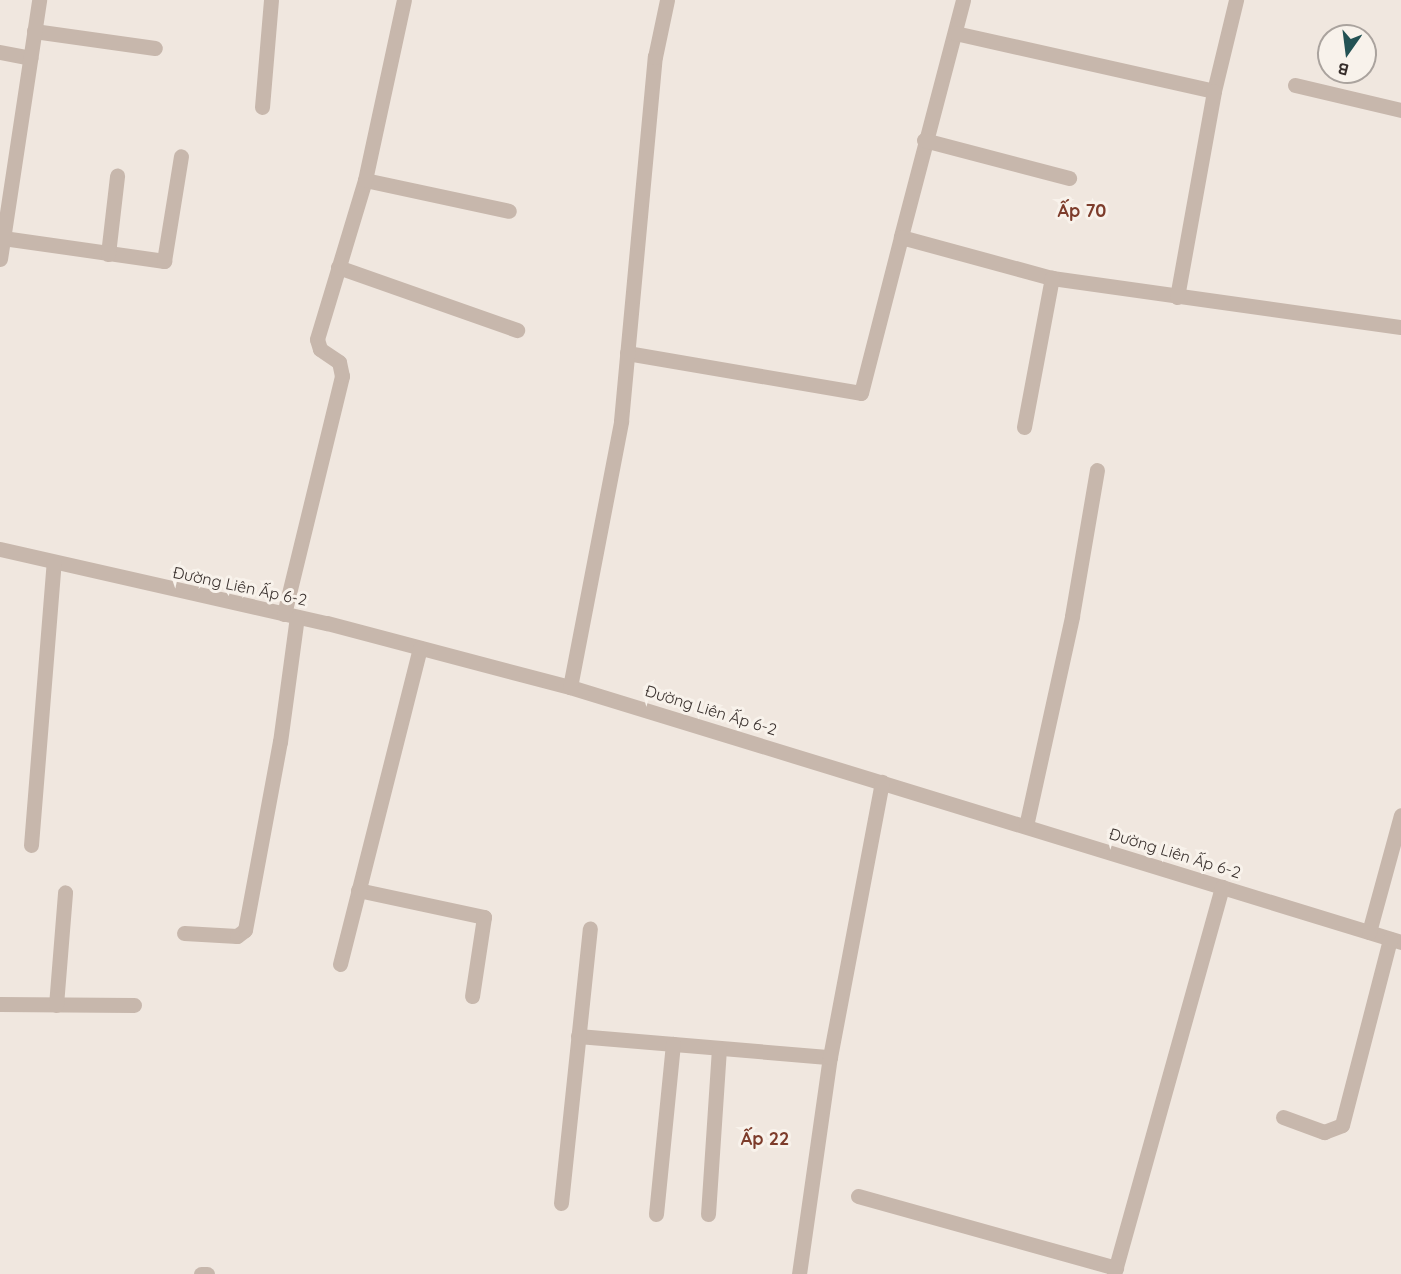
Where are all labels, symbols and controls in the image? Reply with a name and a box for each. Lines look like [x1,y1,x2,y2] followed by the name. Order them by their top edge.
[1317,24,1377,84] north arrow
[1336,59,1351,80] text: B
[1058,200,1106,222] district label: Ấp 70
[171,562,309,610] street label: Đường Liên Ấp 6-2
[643,681,779,739] street label: Đường Liên Ấp 6-2
[1107,824,1243,882] street label: Đường Liên Ấp 6-2
[741,1128,789,1150] district label: Ấp 22

